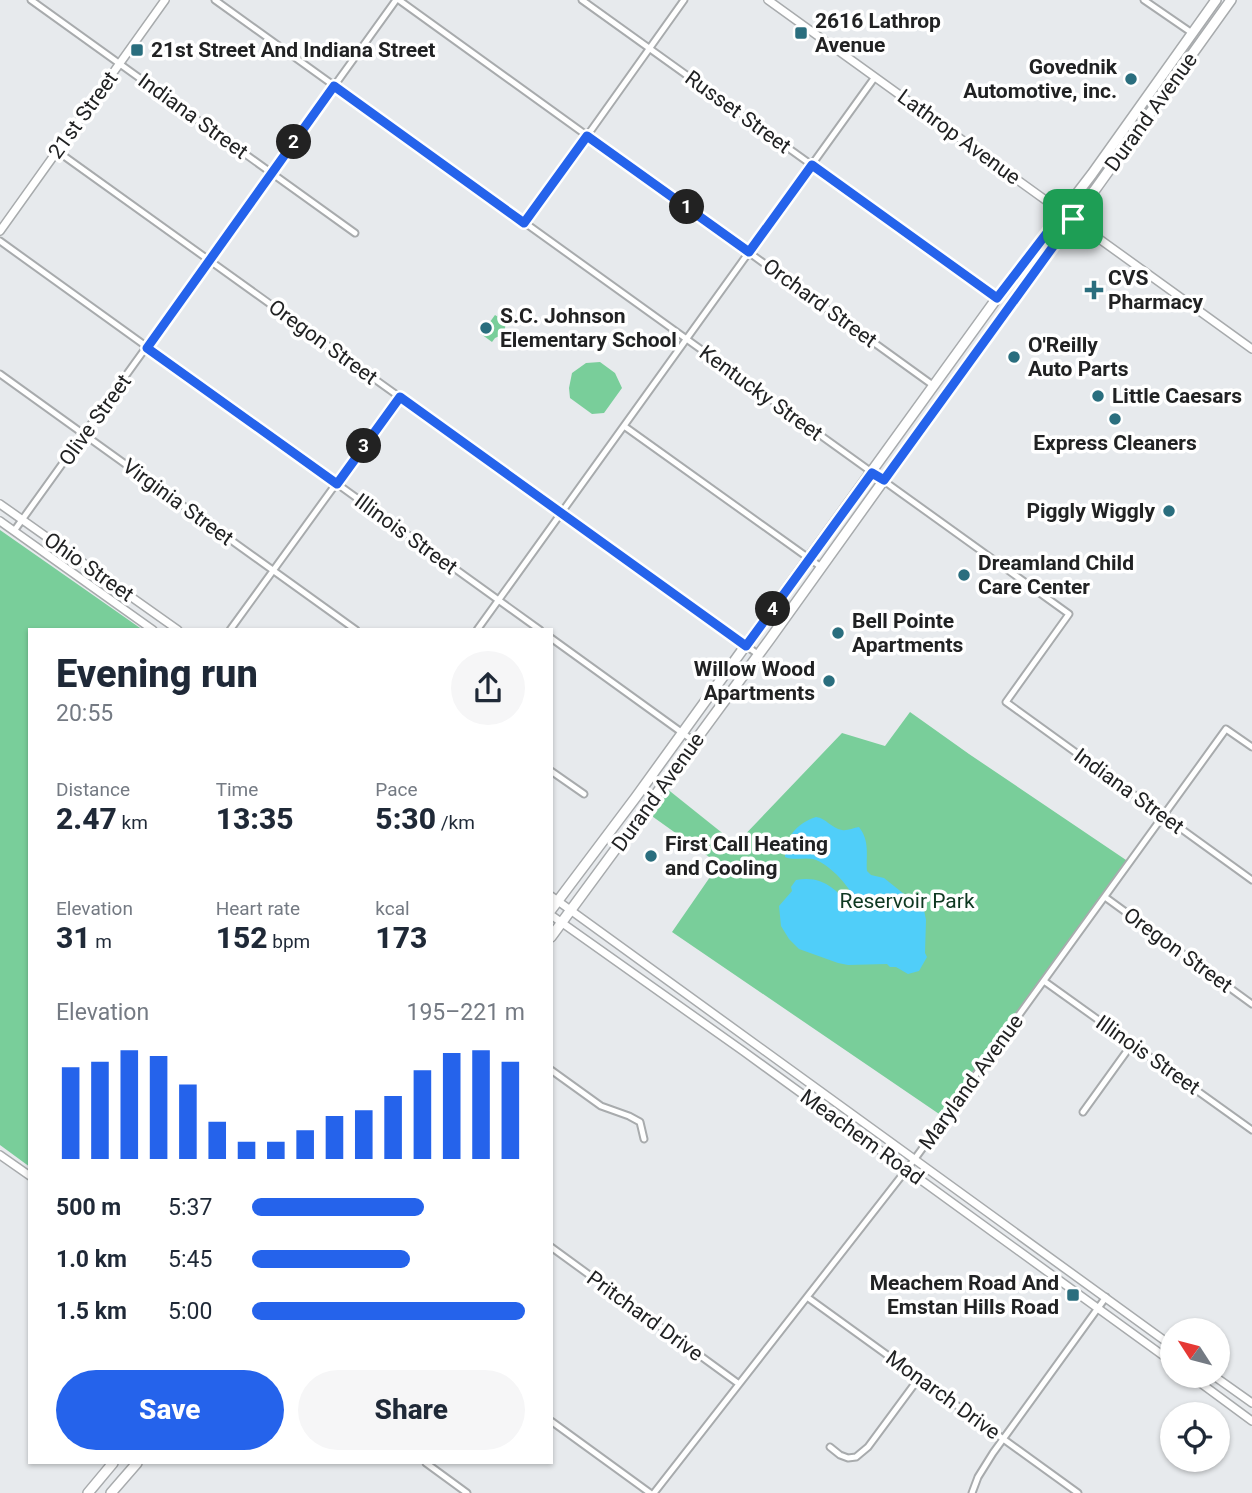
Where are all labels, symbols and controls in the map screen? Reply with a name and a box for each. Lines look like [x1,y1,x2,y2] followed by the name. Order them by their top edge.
[815,9,941,57] place label: 2616 Lathrop Avenue
[793,25,809,41] marker: 2616 Lathrop Avenue
[151,38,435,62] place label: 21st Street And Indiana Street
[129,42,145,58] marker: 21st Street And Indiana Street
[1100,48,1202,176] street label: Durand Avenue
[963,55,1118,103] place label: Govednik Automotive, inc.
[680,66,796,158] street label: Russet Street
[43,67,123,163] street label: 21st Street
[134,68,252,164] street label: Indiana Street
[1123,71,1139,87] marker: Govednik Automotive, inc.
[893,84,1025,190] street label: Lathrop Avenue
[276,124,312,160] pin: 2
[288,130,299,153] text: 2
[1043,189,1103,249] pin
[670,190,704,224] pin: 1
[681,195,692,218] text: 1
[1054,200,1092,238] icon: arrive
[758,254,882,352] street label: Orchard Street
[1108,266,1204,314] place label: CVS Pharmacy
[1086,282,1102,298] marker: CVS Pharmacy
[264,295,382,390] street label: Oregon Street
[500,304,677,352] place label: S.C. Johnson Elementary School
[478,320,494,336] marker: S.C. Johnson Elementary School
[1028,333,1129,381] place label: O'Reilly Auto Parts
[695,340,827,446] street label: Kentucky Street
[1006,349,1022,365] marker: O'Reilly Auto Parts
[54,370,136,470] street label: Olive Street
[1112,384,1242,408] place label: Little Caesars
[1090,388,1106,404] marker: Little Caesars
[1107,411,1123,427] marker: Express Cleaners
[346,428,382,464] pin: 3
[1033,431,1197,455] place label: Express Cleaners
[358,434,369,457] text: 3
[118,454,238,550] street label: Virginia Street
[350,489,462,579] street label: Illinois Street
[1027,499,1155,523] place label: Piggly Wiggly
[1161,503,1177,519] marker: Piggly Wiggly
[40,527,138,607] street label: Ohio Street
[978,551,1134,599] place label: Dreamland Child Care Center
[956,567,972,583] marker: Dreamland Child Care Center
[756,592,790,626] pin: 4
[767,597,778,620] text: 4
[852,609,964,657] place label: Bell Pointe Apartments
[830,625,846,641] marker: Bell Pointe Apartments
[451,651,525,725] button: share
[56,652,258,696] text: Evening run
[694,657,815,705] place label: Willow Wood Apartments
[821,673,837,689] marker: Willow Wood Apartments
[56,700,113,727] text: 20:55
[607,728,709,856] street label: Durand Avenue
[1070,743,1188,839] street label: Indiana Street
[56,778,130,801] text: Distance
[216,778,258,801] text: Time
[375,778,418,801] text: Pace
[56,801,117,836] text: 2.47
[216,801,294,836] text: 13:35
[375,801,436,836] text: 5:30
[117,811,148,834] text: km
[436,811,475,834] text: /km
[665,832,828,880] place label: First Call Heating and Cooling
[643,848,659,864] marker: First Call Heating and Cooling
[839,889,975,913] park label: Reservoir Park
[56,897,133,920] text: Elevation
[216,897,300,920] text: Heart rate
[375,897,410,920] text: kcal
[1119,903,1237,998] street label: Oregon Street
[56,920,91,955] text: 31
[216,920,268,955] text: 152
[375,920,427,955] text: 173
[91,930,112,953] text: m
[268,930,310,953] text: bpm
[56,999,149,1026] text: Elevation
[406,999,525,1026] text: 195–221 m
[914,1010,1028,1154] street label: Maryland Avenue
[1091,1010,1205,1100] street label: Illinois Street
[796,1084,928,1190] street label: Meachem Road
[56,1194,121,1221] text: 500 m
[168,1194,212,1221] text: 5:37
[56,1246,127,1273] text: 1.0 km
[168,1246,212,1273] text: 5:45
[582,1266,708,1366] street label: Pritchard Drive
[870,1271,1059,1319] place label: Meachem Road And Emstan Hills Road
[1065,1287,1081,1303] marker: Meachem Road And Emstan Hills Road
[56,1298,127,1325] text: 1.5 km
[168,1298,212,1325] text: 5:00
[1160,1318,1230,1388] north arrow
[1160,1318,1230,1472] map controls
[881,1346,1005,1444] street label: Monarch Drive
[56,1370,284,1450] button: Save
[298,1370,525,1450] button: Share
[1160,1402,1230,1472] button: locate

